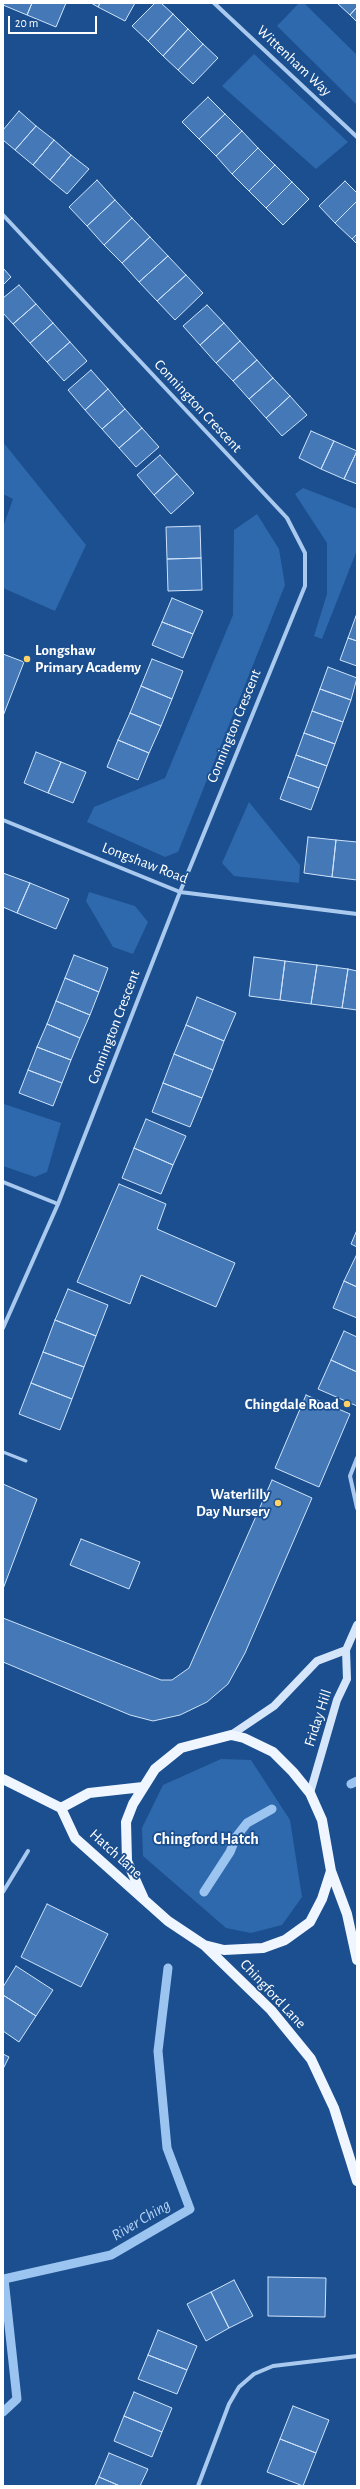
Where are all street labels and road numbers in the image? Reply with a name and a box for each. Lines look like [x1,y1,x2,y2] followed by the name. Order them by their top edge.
[253,22,335,100] street label: Wittenham Way
[150,356,246,456] street label: Connington Crescent
[203,667,265,785] street label: Connington Crescent
[99,838,191,888] street label: Longshaw Road
[84,967,144,1087] street label: Connington Crescent
[300,1687,336,1749] street label: Friday Hill
[86,1826,146,1882] street label: Hatch Lane
[236,1955,310,2033] street label: Chingford Lane

